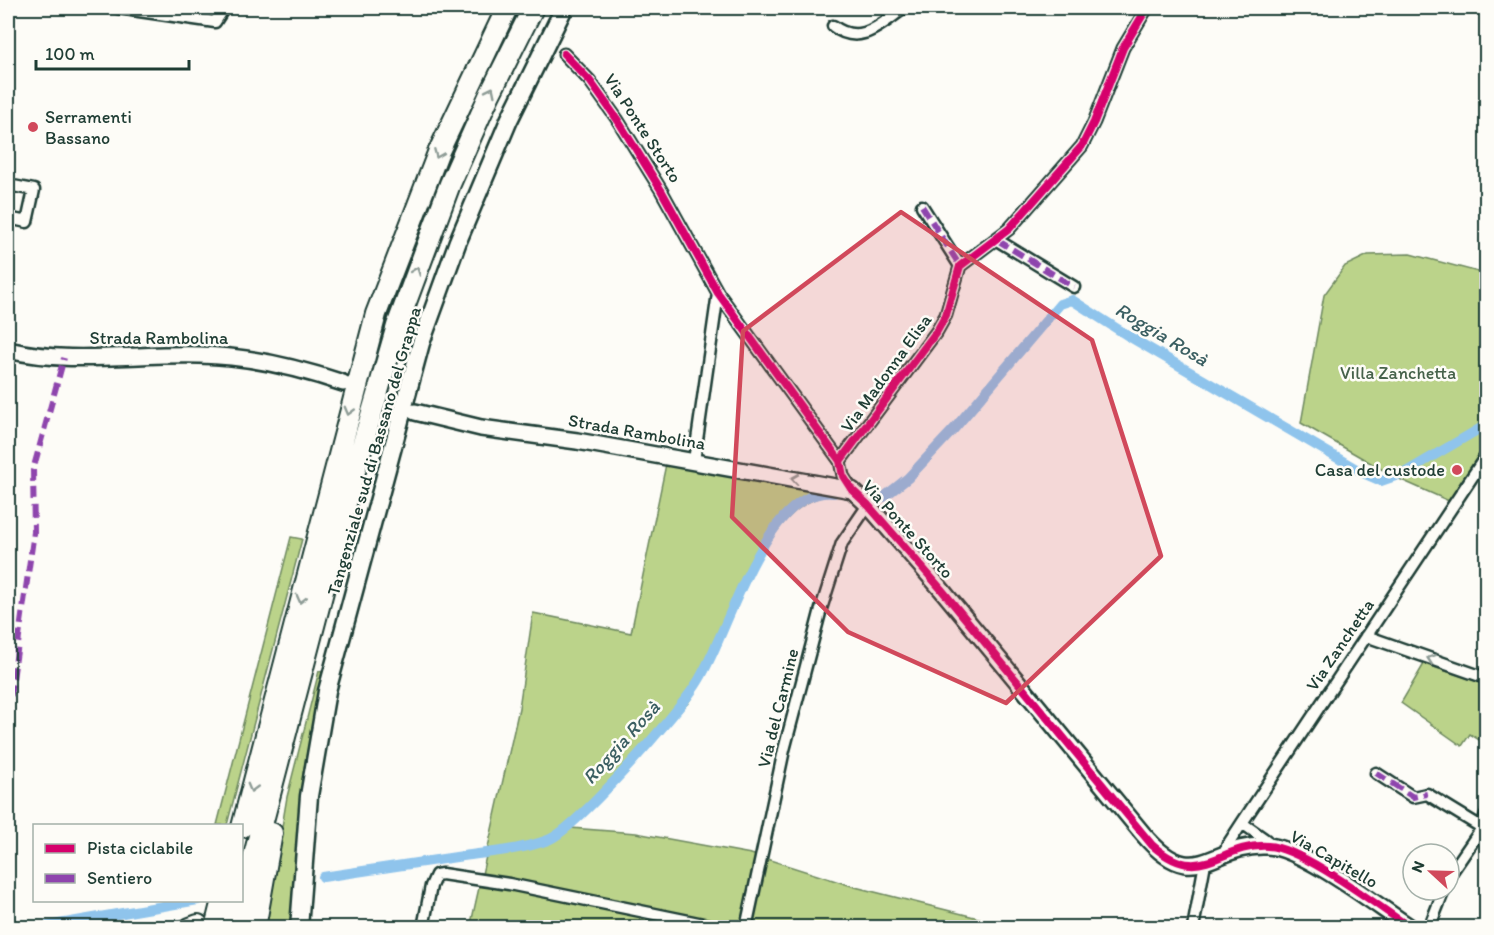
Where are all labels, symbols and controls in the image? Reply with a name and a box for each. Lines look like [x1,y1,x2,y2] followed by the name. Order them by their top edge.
[36,33,189,71] scale bar
[45,43,95,65] text: 100 m
[599,69,687,187] street label: Via Ponte Storto
[484,86,496,97] one-way arrow
[45,106,132,149] place label: Serramenti Bassano
[26,120,40,134] marker: Serramenti Bassano
[433,148,445,159] one-way arrow
[409,266,422,277] one-way arrow
[1111,297,1213,371] water label: Roggia Rosà
[322,303,426,598] street label: Tangenziale sud di Bassano del Grappa
[836,309,937,436] street label: Via Madonna Elisa
[90,327,229,349] street label: Strada Rambolina
[1340,362,1456,384] park label: Villa Zanchetta
[344,405,356,415] one-way arrow
[567,409,708,455] street label: Strada Rambolina
[1315,459,1445,481] place label: Casa del custode
[1450,463,1464,477] marker: Casa del custode
[790,474,799,486] one-way arrow
[858,475,958,583] street label: Via Ponte Storto
[295,594,308,604] one-way arrow
[1301,595,1379,695] street label: Via Zanchetta
[753,646,803,770] street label: Via del Carmine
[1426,654,1437,667] one-way arrow
[577,695,665,789] water label: Roggia Rosà
[246,783,259,793] one-way arrow
[33,824,243,902] legend
[1286,825,1382,893] street label: Via Capitello
[87,837,193,859] text: Pista ciclabile
[1401,842,1461,902] north arrow
[1407,858,1428,875] text: N
[87,867,152,889] text: Sentiero

